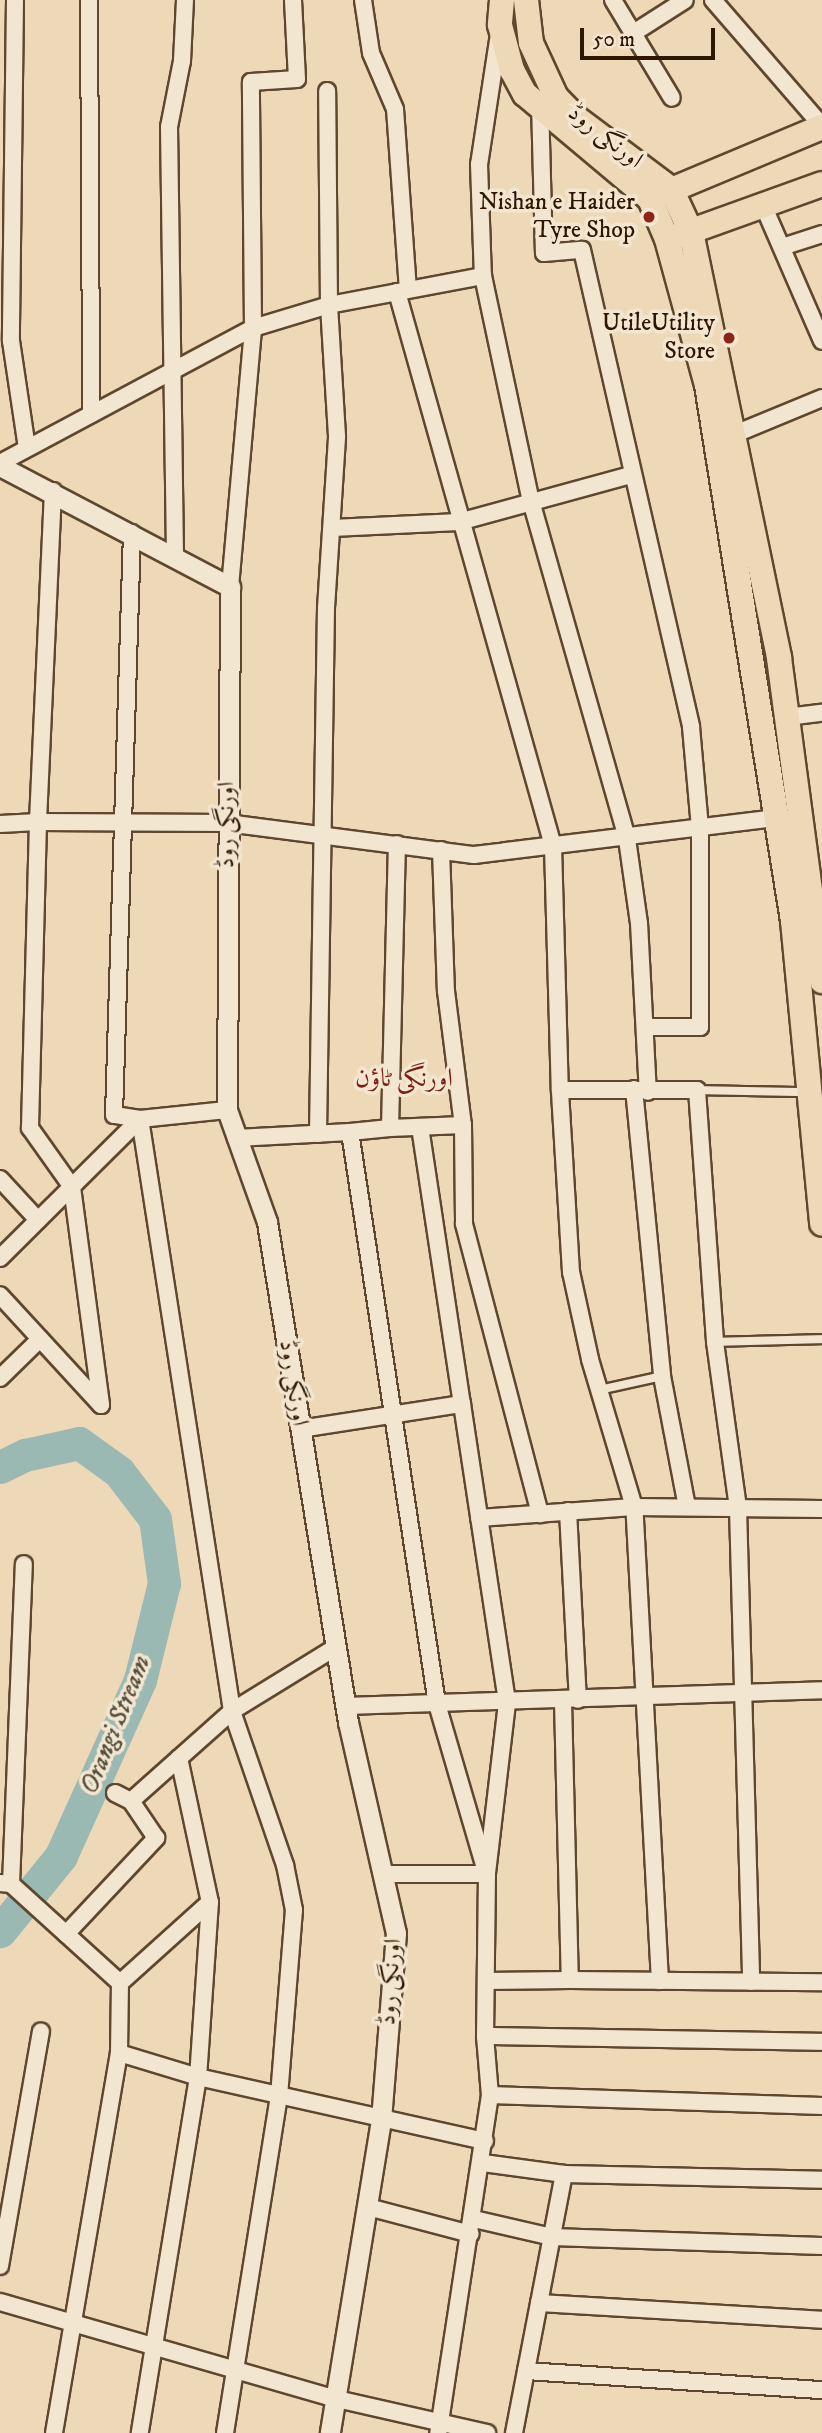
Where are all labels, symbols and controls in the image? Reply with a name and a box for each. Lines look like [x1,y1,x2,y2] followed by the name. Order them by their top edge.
[584,14,719,58] scale bar
[593,27,635,53] text: 50 m
[562,99,648,175] street label: اورنگی روڈ
[479,189,635,245] place label: Nishan e Haider Tyre Shop
[641,209,657,225] marker: Nishan e Haider Tyre Shop
[602,310,715,366] place label: UtileUtility Store
[721,330,737,346] marker: UtileUtility Store
[213,781,241,869] street label: اورنگی روڈ
[355,1063,453,1095] district label: اورنگی ٹاؤن
[272,1338,314,1428] street label: اورنگی روڈ
[74,1651,158,1799] water label: Orangi Stream
[374,1938,408,2026] street label: اورنگی روڈ

